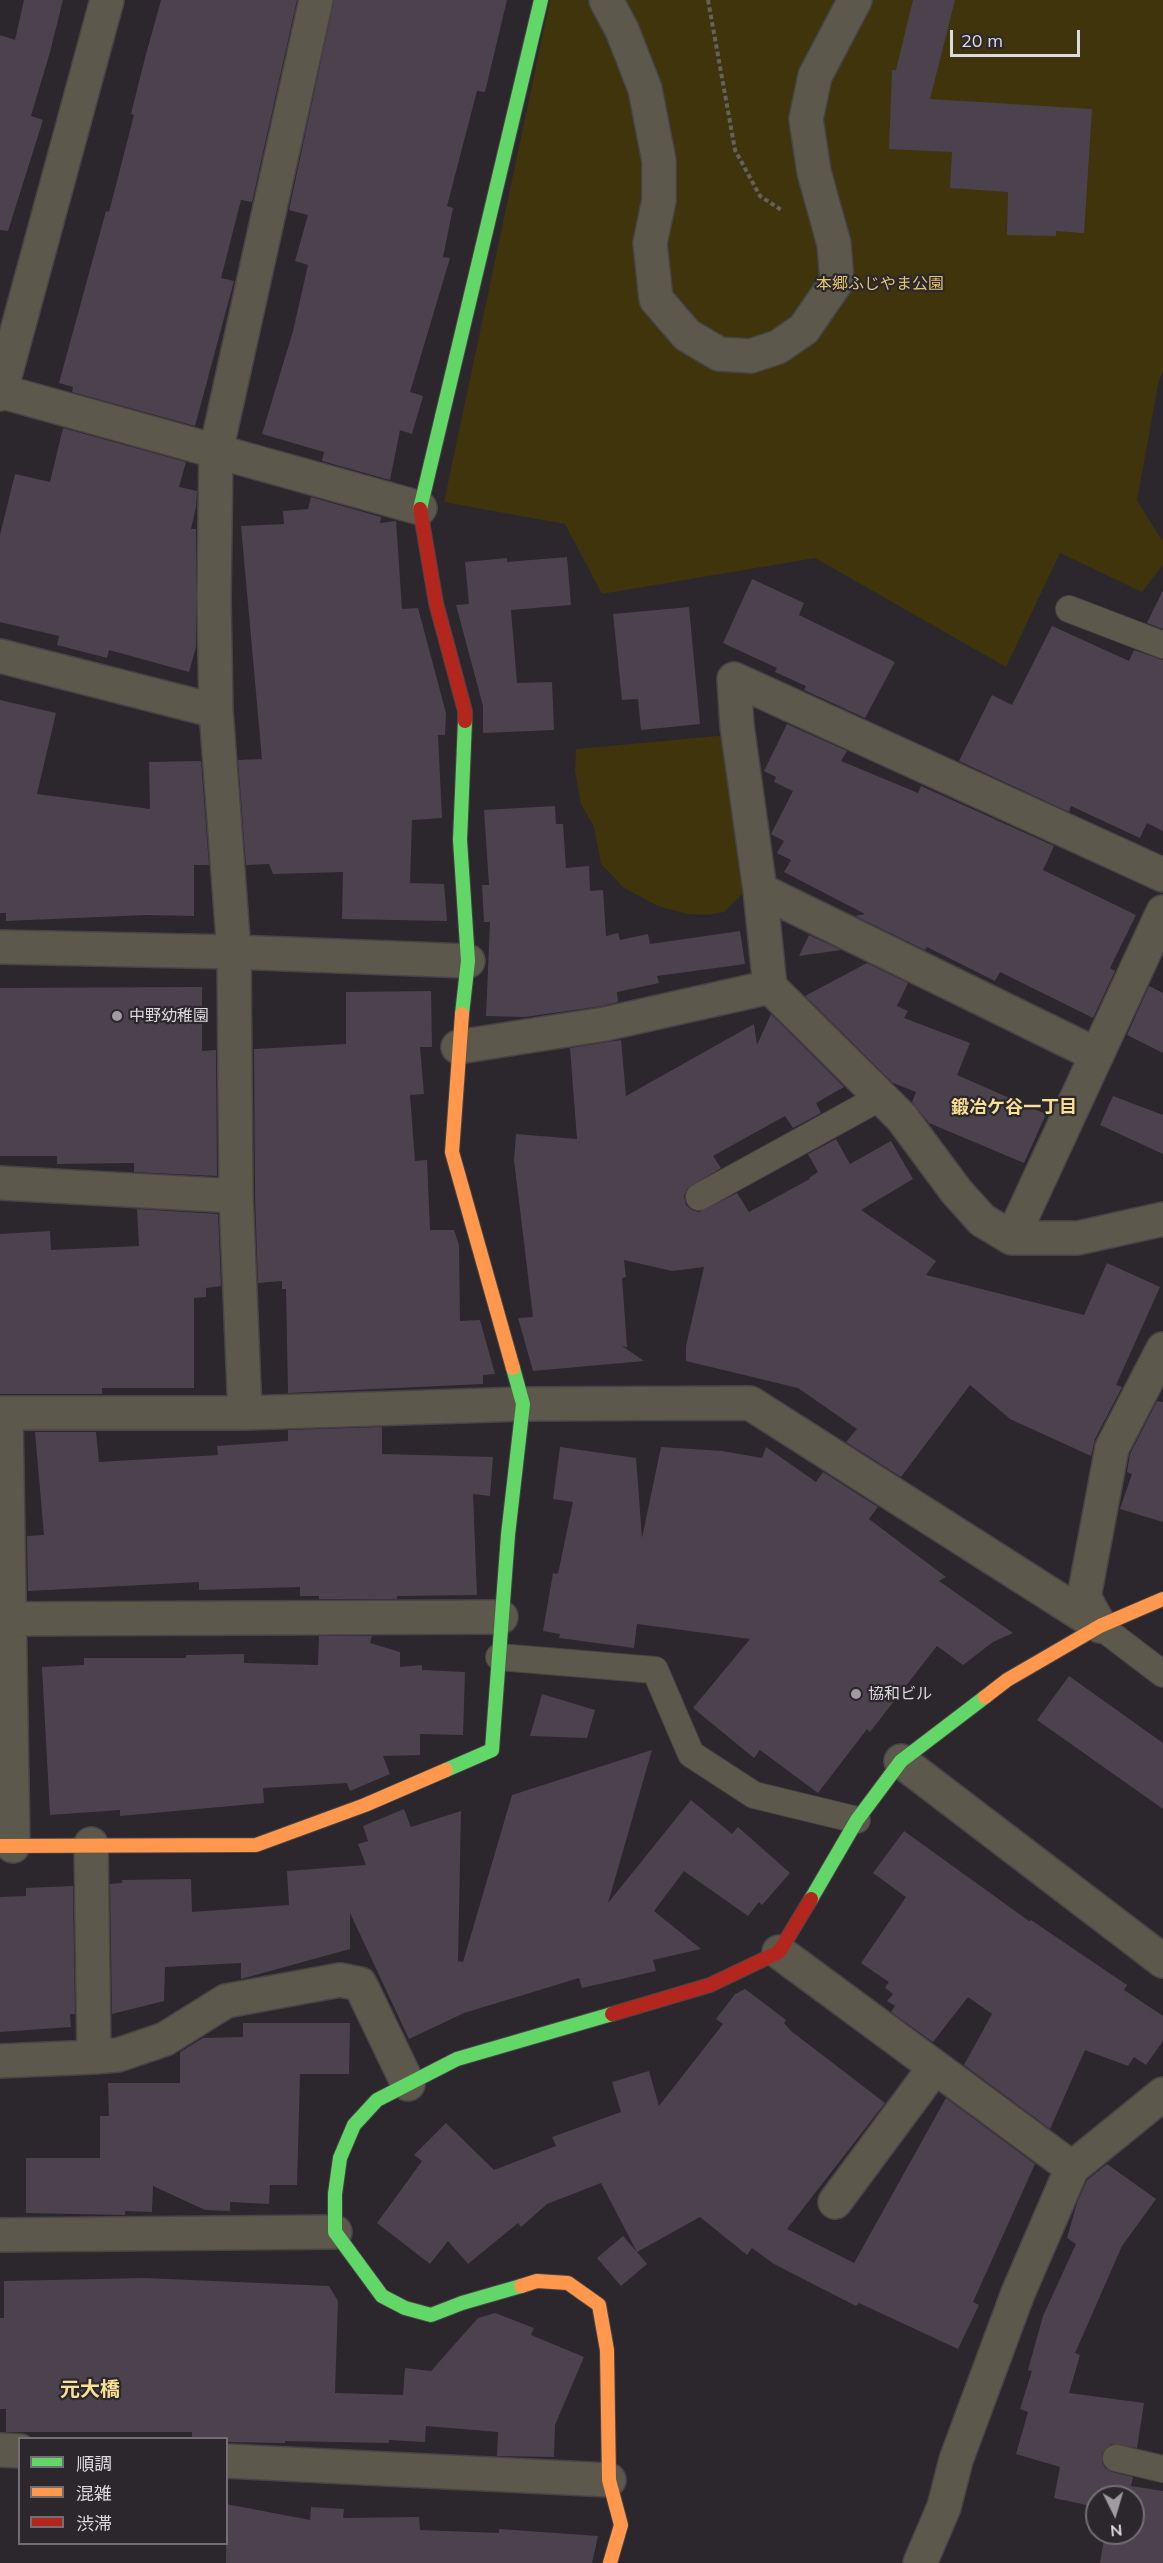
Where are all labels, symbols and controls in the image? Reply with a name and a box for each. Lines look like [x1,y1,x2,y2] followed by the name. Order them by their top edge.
[953,18,1084,56] scale bar
[961,29,1003,52] text: 20 m
[816,274,944,294] park label: 本郷ふじやま公園
[129,1006,209,1026] place label: 中野幼稚園
[110,1009,124,1023] marker: 中野幼稚園
[951,1097,1077,1119] district label: 鍛冶ケ谷一丁目
[868,1684,932,1704] place label: 協和ビル
[849,1687,863,1701] marker: 協和ビル
[60,2378,120,2402] district label: 元大橋
[18,2437,228,2545] legend
[76,2452,112,2475] text: 順調
[76,2482,112,2505] text: 混雑
[1085,2485,1145,2545] north arrow
[76,2512,112,2535] text: 渋滞
[1109,2520,1123,2541] text: N

